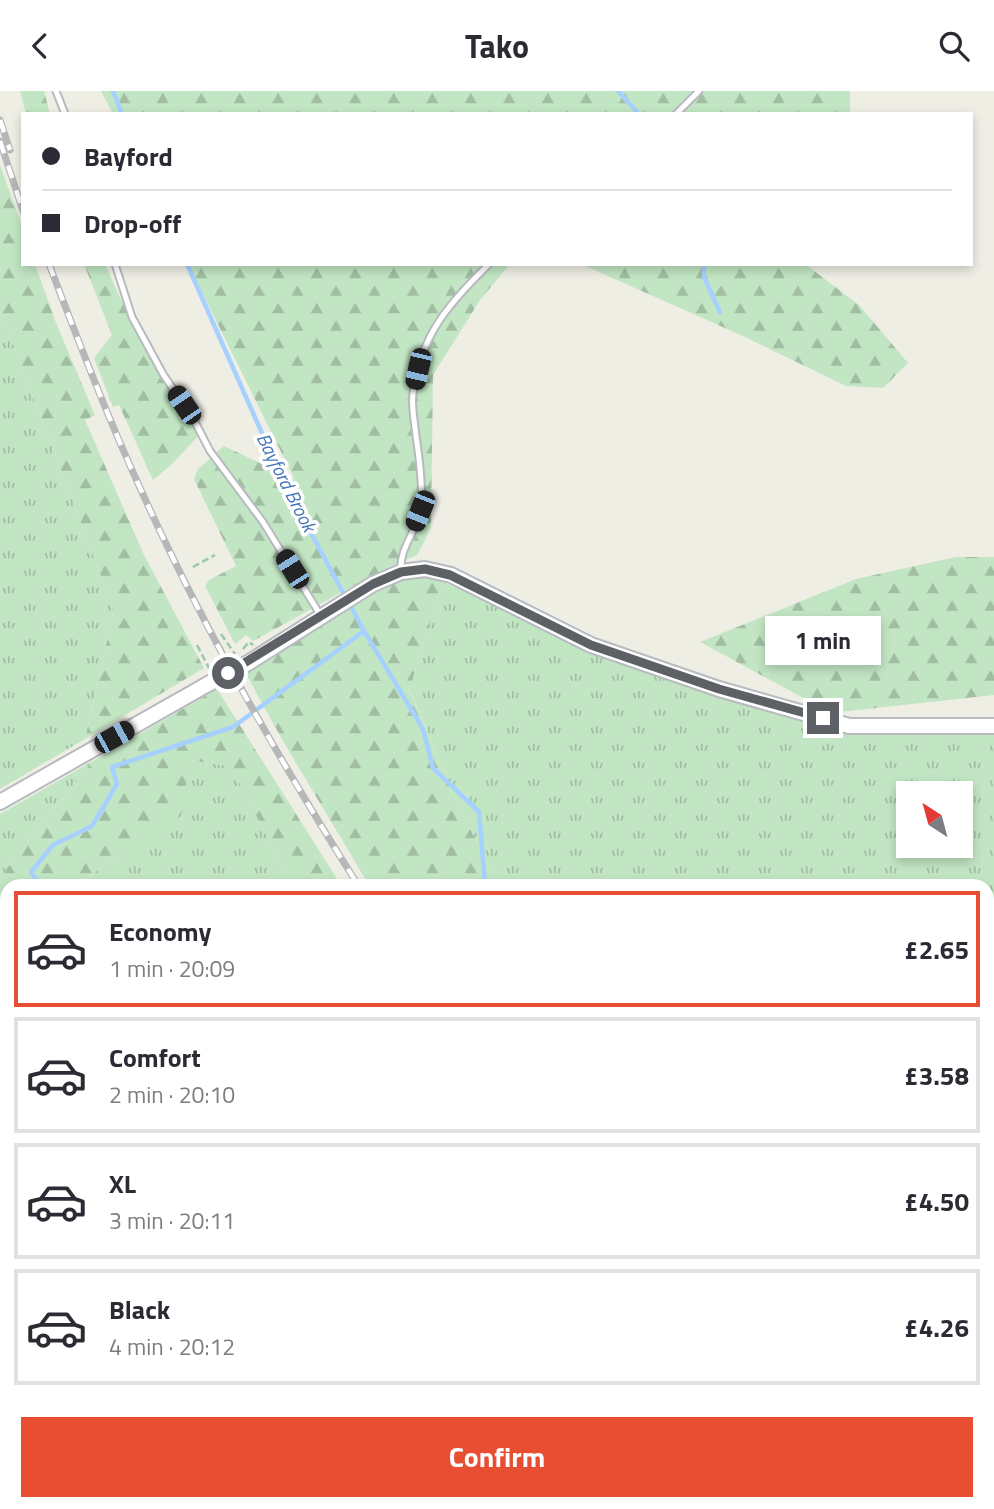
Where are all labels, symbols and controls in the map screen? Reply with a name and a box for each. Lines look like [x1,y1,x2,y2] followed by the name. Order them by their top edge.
[465,22,529,70] text: Tako
[21,27,59,65] icon: back
[935,27,973,65] icon: search
[84,137,173,176] text: Bayford
[84,204,181,243] text: Drop-off
[404,346,433,392] car
[164,382,205,428] car
[250,427,325,539] water label: Bayford Brook
[403,488,438,534] car
[272,546,313,592] car
[765,617,881,665] callout: 1 min
[795,623,851,658] text: 1 min
[212,657,244,689] route start
[807,702,839,734] route end
[91,718,138,756] car
[896,781,973,857] north arrow
[896,781,973,858] map controls
[109,912,211,951] text: Economy
[25,918,88,981] icon: car
[904,930,969,969] text: £2.65
[109,951,235,986] text: 1 min · 20:09
[109,1038,201,1077] text: Comfort
[25,1044,88,1107] icon: car
[904,1056,969,1095] text: £3.58
[109,1077,235,1112] text: 2 min · 20:10
[109,1164,136,1203] text: XL
[25,1170,88,1233] icon: car
[904,1182,969,1221] text: £4.50
[109,1203,235,1238] text: 3 min · 20:11
[109,1290,170,1329] text: Black
[25,1296,88,1359] icon: car
[904,1308,969,1347] text: £4.26
[109,1329,235,1364] text: 4 min · 20:12
[21,1417,973,1497] button: Confirm

